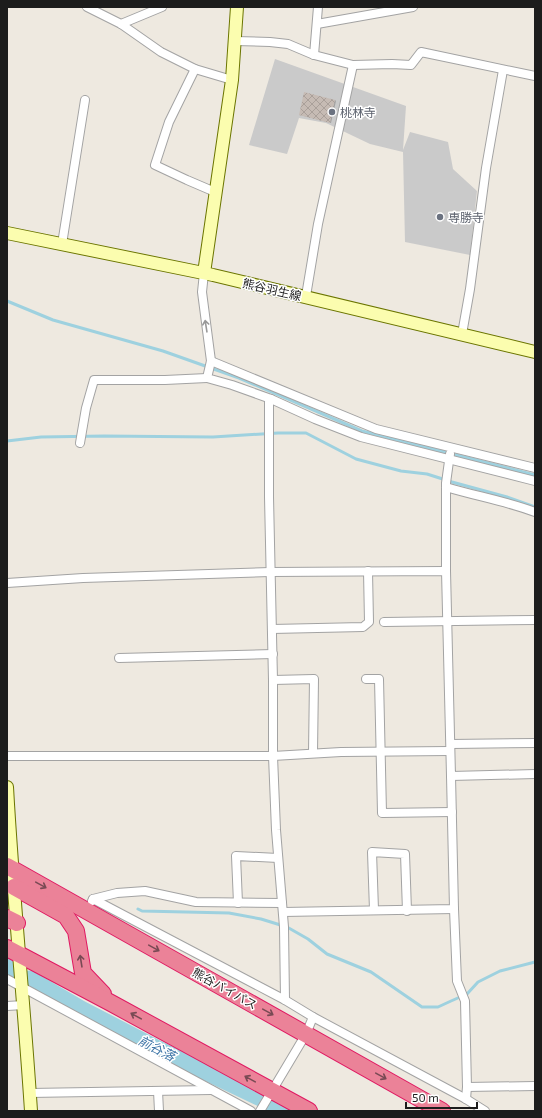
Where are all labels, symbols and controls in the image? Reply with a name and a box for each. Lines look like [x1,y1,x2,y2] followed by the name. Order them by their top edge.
[340,105,376,119] place label: 桃林寺
[327,107,337,117] marker: 桃林寺
[448,210,484,224] place label: 専勝寺
[435,212,445,222] marker: 専勝寺
[241,275,303,303] street label: 熊谷羽生線
[202,320,210,333] one-way arrow
[35,881,47,889] one-way arrow
[148,945,160,953] one-way arrow
[77,955,85,968] one-way arrow
[190,964,260,1012] street label: 熊谷バイパス
[261,1009,273,1017] one-way arrow
[130,1012,142,1020] one-way arrow
[136,1032,180,1065] water label: 前谷落
[375,1073,387,1081] one-way arrow
[244,1074,256,1082] one-way arrow
[406,1084,477,1110] scale bar
[412,1090,439,1104] text: 50 m

